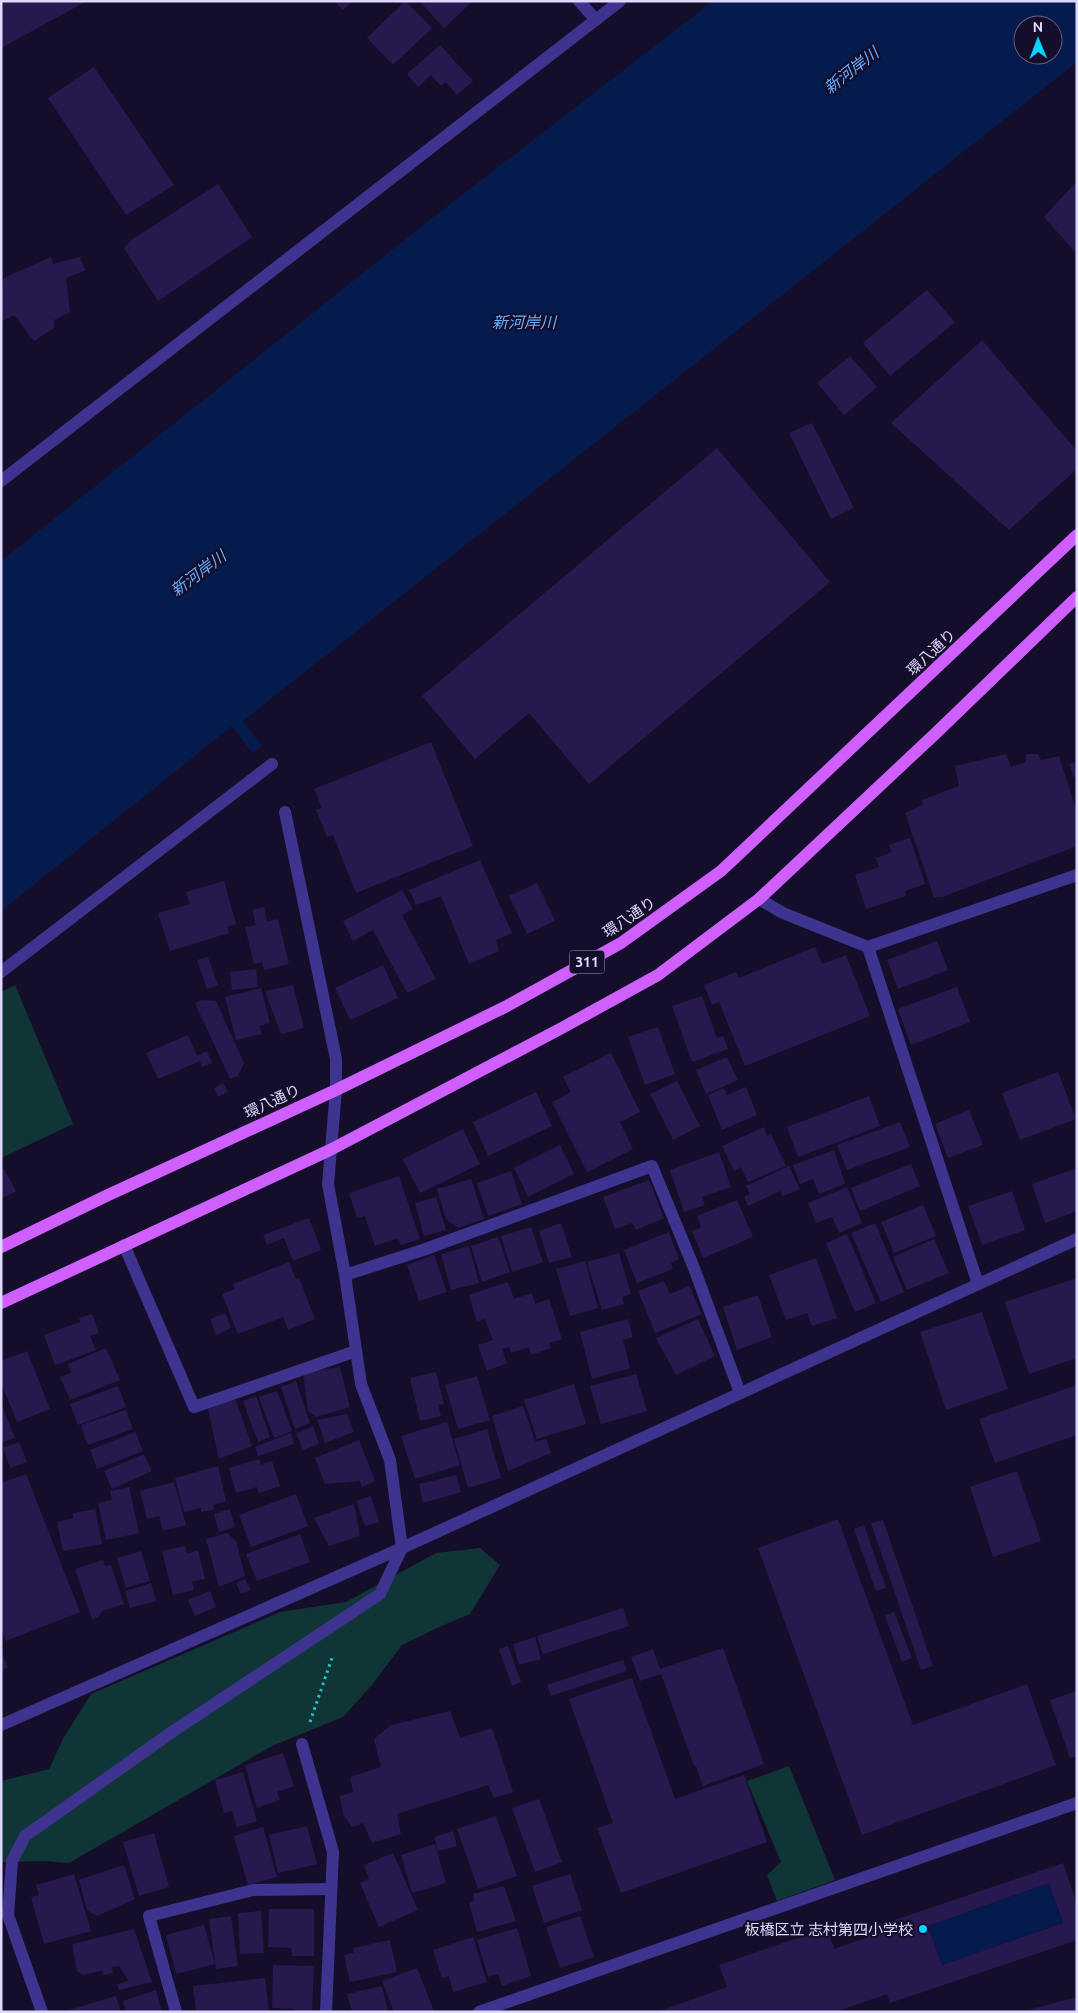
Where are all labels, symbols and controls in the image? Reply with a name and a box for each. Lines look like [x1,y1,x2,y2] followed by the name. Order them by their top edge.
[1013,15,1063,65] north arrow
[1032,19,1043,35] text: N
[820,42,883,97] water label: 新河岸川
[492,313,558,331] water label: 新河岸川
[167,545,231,599] water label: 新河岸川
[903,625,959,679] street label: 環八通り
[599,893,659,941] street label: 環八通り
[570,950,604,974] road number: 311
[241,1081,303,1121] street label: 環八通り
[745,1921,913,1938] place label: 板橋区立 志村第四小学校
[917,1923,929,1935] marker: 板橋区立 志村第四小学校

